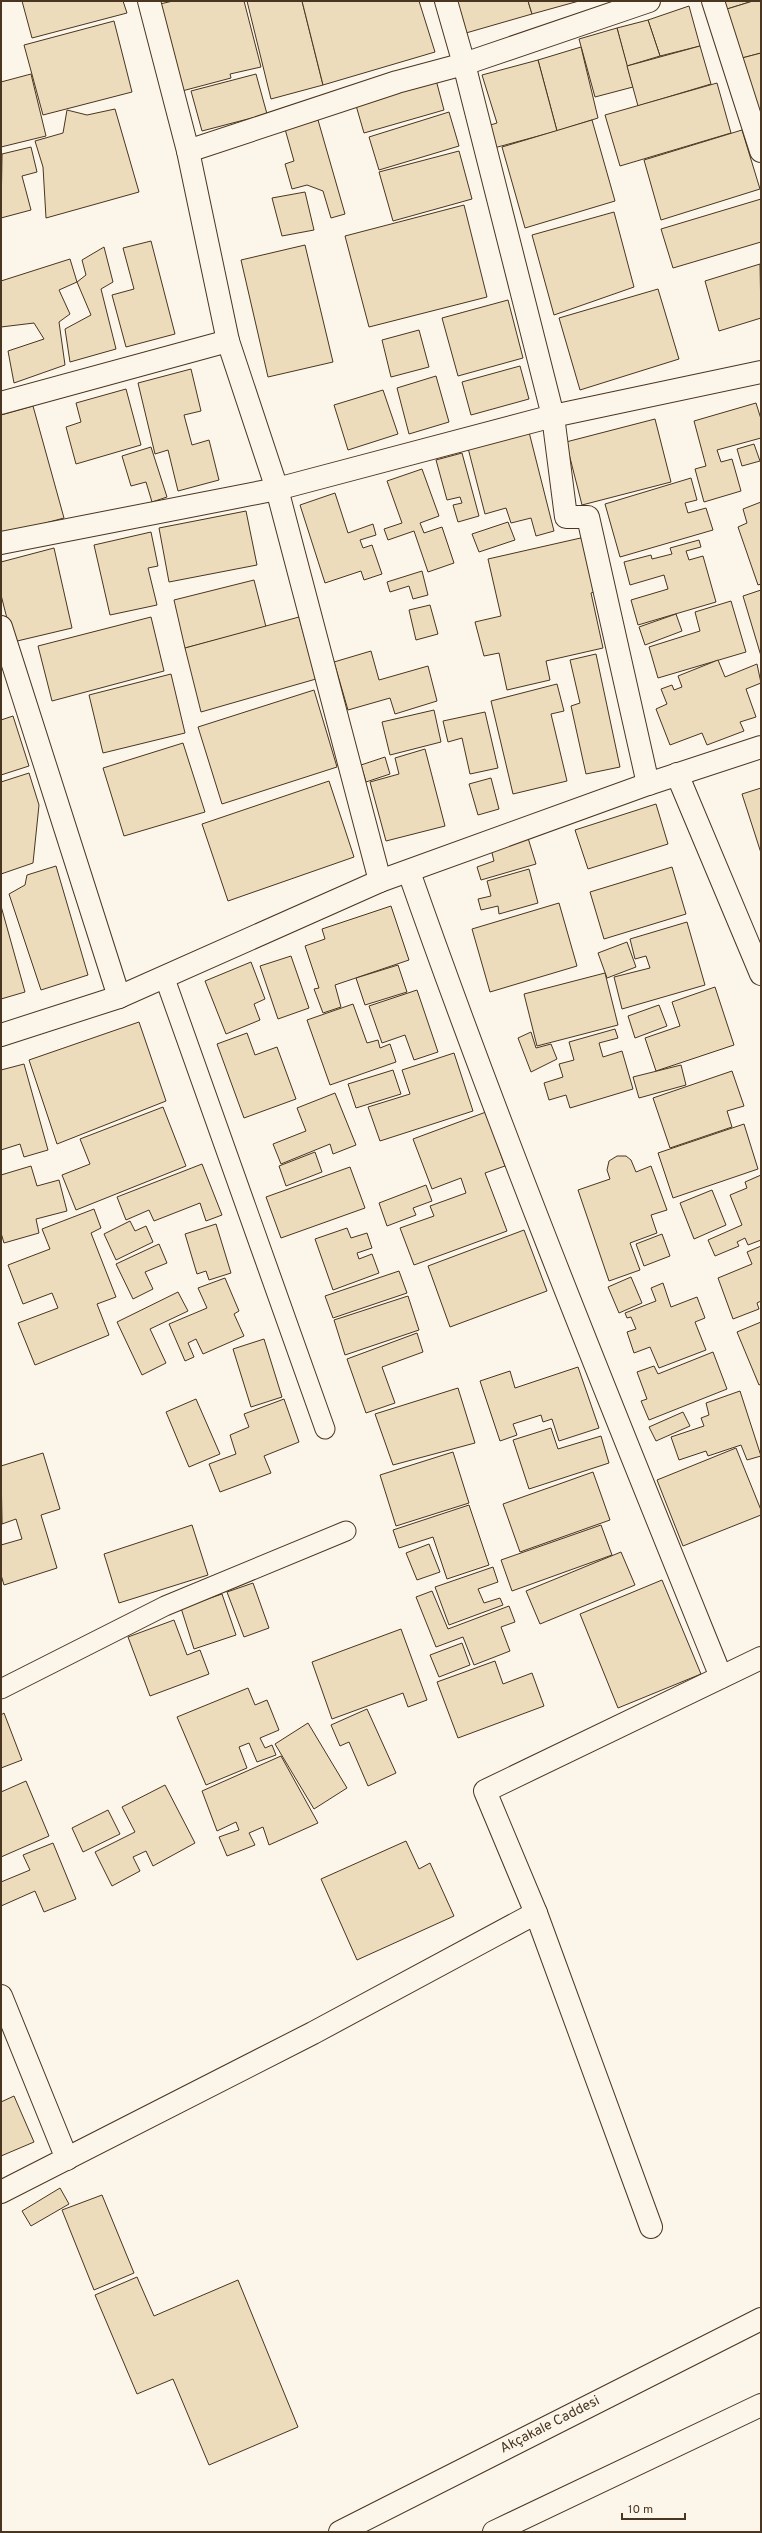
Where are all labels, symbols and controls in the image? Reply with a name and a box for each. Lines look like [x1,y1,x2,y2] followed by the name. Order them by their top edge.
[497,2393,603,2457] street label: Akçakale Caddesi
[622,2495,685,2521] scale bar
[628,2502,653,2518] text: 10 m

